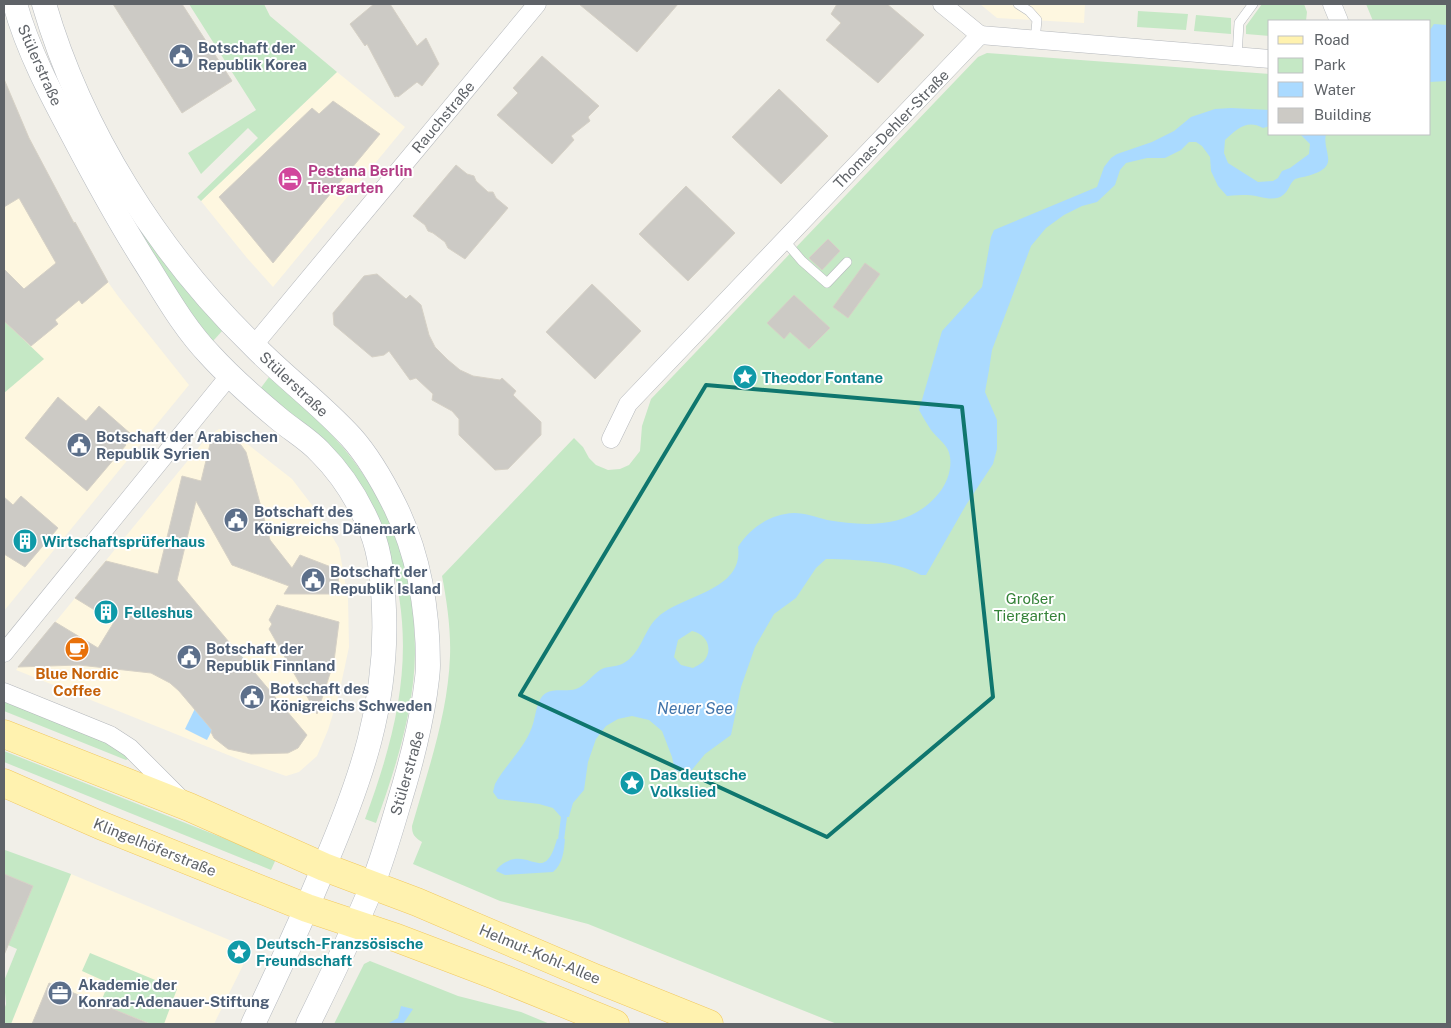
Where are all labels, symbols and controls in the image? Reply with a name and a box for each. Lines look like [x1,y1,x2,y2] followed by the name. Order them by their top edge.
[1268,20,1431,135] legend
[14,22,66,108] street label: Stülerstraße
[1314,31,1350,48] text: Road
[198,39,307,73] place label: Botschaft der Republik Korea
[168,43,194,69] public building icon: Botschaft der Republik Korea
[1314,56,1346,73] text: Park
[830,66,952,192] street label: Thomas-Dehler-Straße
[408,78,478,156] street label: Rauchstraße
[1314,81,1356,98] text: Water
[1314,106,1372,123] text: Building
[308,162,413,196] place label: Pestana Berlin Tiergarten
[277,166,303,192] hotel icon: Pestana Berlin Tiergarten
[256,348,332,420] street label: Stülerstraße
[732,364,758,390] place icon: Theodor Fontane
[762,369,883,386] place label: Theodor Fontane
[96,428,278,462] place label: Botschaft der Arabischen Republik Syrien
[66,432,92,458] public building icon: Botschaft der Arabischen Republik Syrien
[254,503,416,537] place label: Botschaft des Königreichs Dänemark
[223,507,249,533] public building icon: Botschaft des Königreichs Dänemark
[12,528,38,554] building icon: Wirtschaftsprüferhaus
[42,533,205,550] place label: Wirtschaftsprüferhaus
[330,563,441,597] place label: Botschaft der Republik Island
[300,567,326,593] public building icon: Botschaft der Republik Island
[994,590,1066,624] park label: Großer Tiergarten
[93,599,119,625] building icon: Felleshus
[124,604,193,621] place label: Felleshus
[64,636,90,662] cafe icon: Blue Nordic Coffee
[206,640,335,674] place label: Botschaft der Republik Finnland
[176,644,202,670] public building icon: Botschaft der Republik Finnland
[35,665,119,699] place label: Blue Nordic Coffee
[270,680,432,714] place label: Botschaft des Königreichs Schweden
[239,684,265,710] public building icon: Botschaft des Königreichs Schweden
[657,699,733,718] water label: Neuer See
[387,729,427,817] street label: Stülerstraße
[650,766,747,800] place label: Das deutsche Volkslied
[619,770,645,796] place icon: Das deutsche Volkslied
[91,815,219,879] street label: Klingelhöferstraße
[477,921,603,987] street label: Helmut-Kohl-Allee
[256,935,424,969] place label: Deutsch-Franzsösische Freundschaft
[226,939,252,965] place icon: Deutsch-Franzsösische Freundschaft
[78,976,270,1010] place label: Akademie der Konrad-Adenauer-Stiftung
[47,980,73,1006] office icon: Akademie der Konrad-Adenauer-Stiftung

